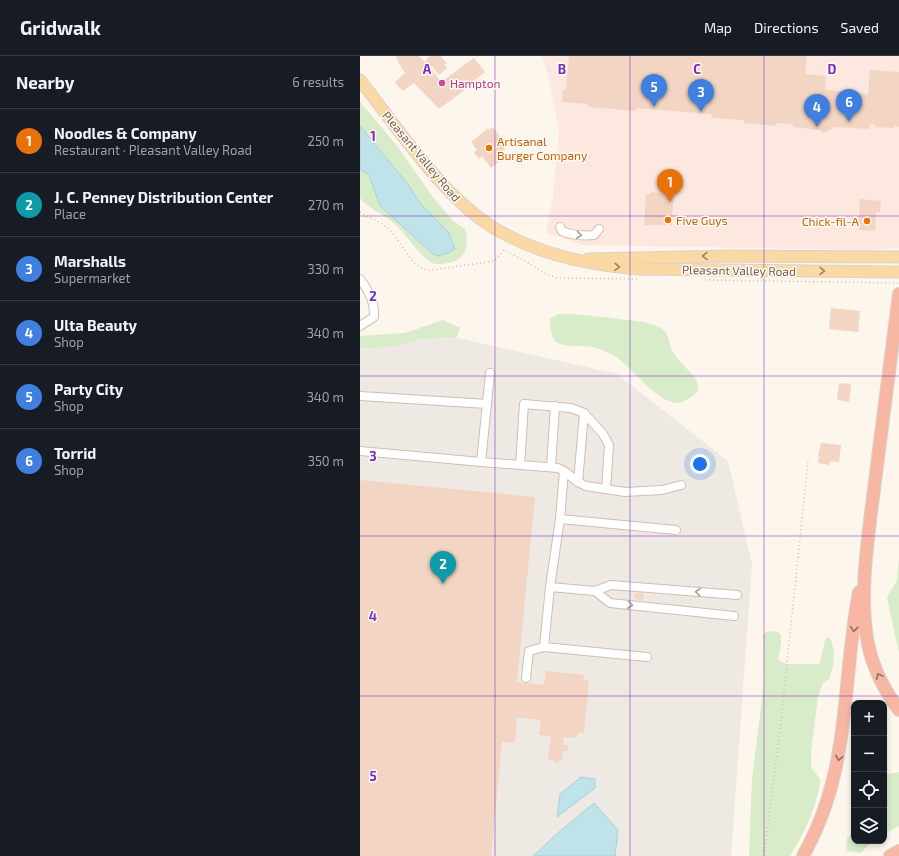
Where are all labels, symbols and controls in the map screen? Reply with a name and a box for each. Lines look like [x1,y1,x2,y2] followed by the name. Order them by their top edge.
[20,16,101,39] text: Gridwalk
[704,19,732,36] text: Map
[754,19,819,36] text: Directions
[841,19,879,36] text: Saved
[423,61,432,77] text: A
[558,61,566,77] text: B
[693,61,701,77] text: C
[828,61,837,77] text: D
[16,72,74,92] text: Nearby
[292,74,344,90] text: 6 results
[641,74,667,107] pin: 5
[450,76,500,90] place label: Hampton
[437,78,447,88] marker: Hampton
[688,79,714,112] pin: 3
[836,89,862,122] pin: 6
[804,94,830,127] pin: 4
[380,108,464,204] street label: Pleasant Valley Road
[54,124,197,142] text: Noodles & Company
[370,128,376,144] text: 1
[26,133,32,149] text: 1
[308,133,344,149] text: 250 m
[497,134,588,162] place label: Artisanal Burger Company
[54,142,252,158] text: Restaurant · Pleasant Valley Road
[484,143,494,153] marker: Artisanal Burger Company
[657,169,683,202] pin: 1
[54,188,273,206] text: J. C. Penney Distribution Center
[25,197,33,213] text: 2
[308,197,344,213] text: 270 m
[54,206,86,222] text: Place
[676,213,728,227] place label: Five Guys
[802,214,860,228] place label: Chick-fil-A
[663,215,673,225] marker: Five Guys
[862,216,872,226] marker: Chick-fil-A
[576,230,582,239] one-way arrow
[54,252,126,270] text: Marshalls
[702,252,708,260] one-way arrow
[25,261,33,277] text: 3
[307,261,344,277] text: 330 m
[614,262,620,271] one-way arrow
[682,262,796,278] street label: Pleasant Valley Road
[819,267,825,275] one-way arrow
[54,270,131,286] text: Supermarket
[369,288,377,304] text: 2
[54,316,137,334] text: Ulta Beauty
[25,325,33,341] text: 4
[307,325,344,341] text: 340 m
[54,334,84,350] text: Shop
[54,380,123,398] text: Party City
[25,389,33,405] text: 5
[307,389,344,405] text: 340 m
[54,398,84,414] text: Shop
[54,444,96,462] text: Torrid
[369,448,377,464] text: 3
[25,453,33,469] text: 6
[308,453,344,469] text: 350 m
[690,454,710,474] your location
[54,462,84,478] text: Shop
[430,551,456,584] pin: 2
[695,587,701,596] one-way arrow
[627,600,633,609] one-way arrow
[369,608,377,624] text: 4
[850,626,859,632] one-way arrow
[876,673,884,681] one-way arrow
[851,700,887,844] map controls
[851,700,887,736] button: +
[851,736,887,772] button: −
[835,755,843,762] one-way arrow
[369,768,377,784] text: 5
[851,772,887,808] button: locate
[851,808,887,844] button: layers

